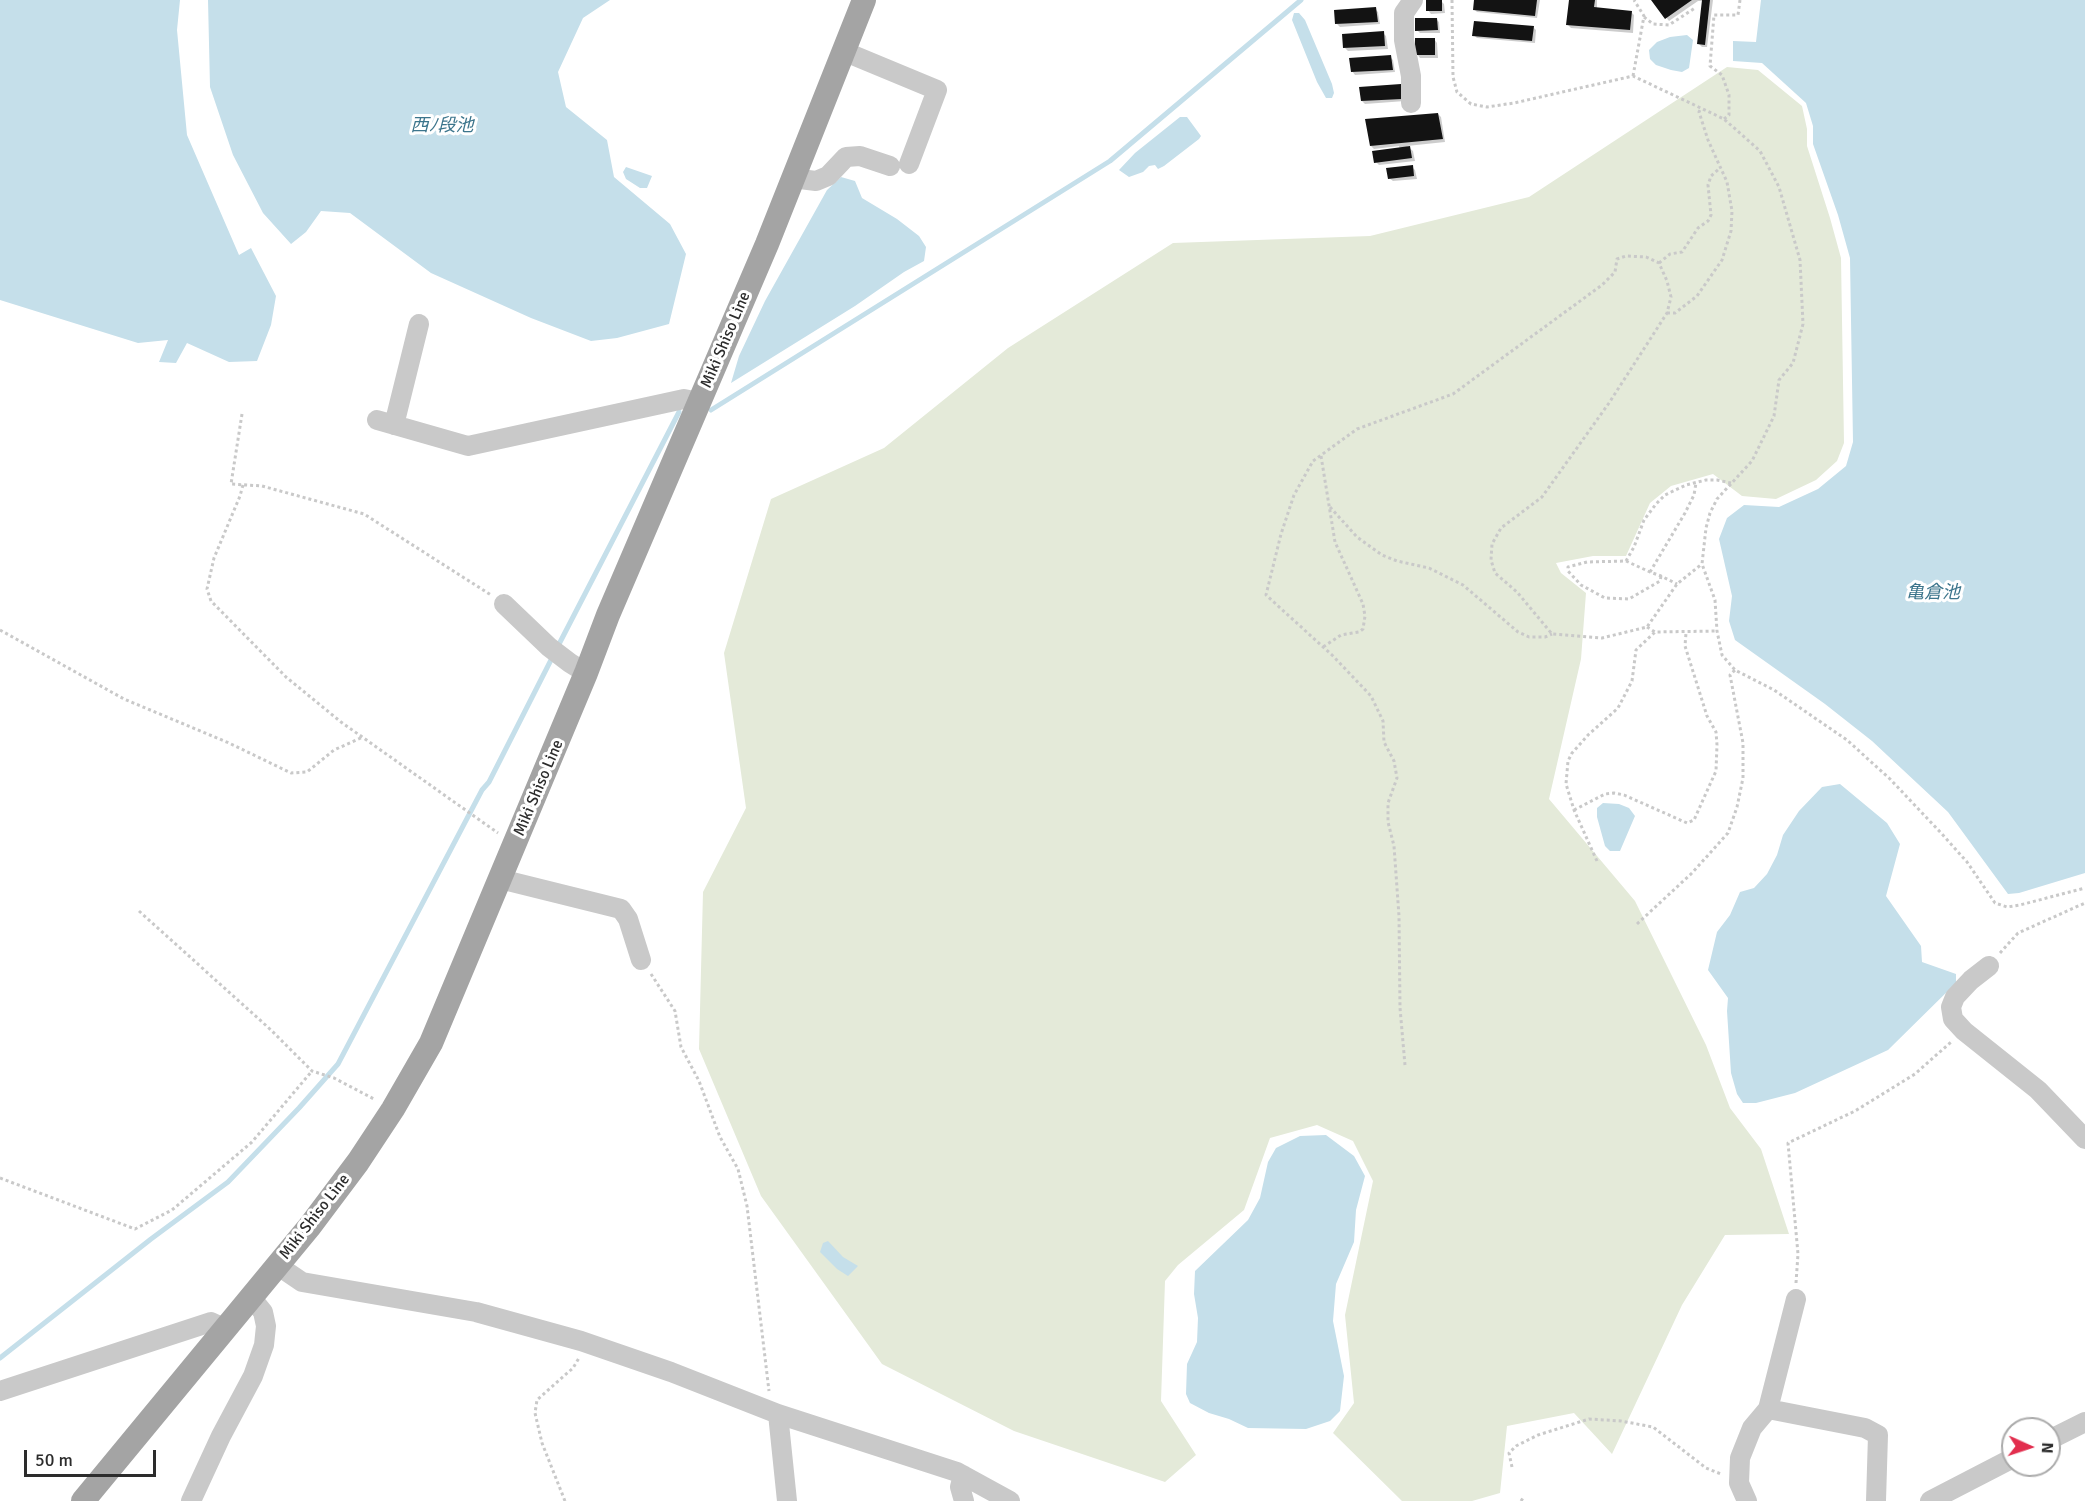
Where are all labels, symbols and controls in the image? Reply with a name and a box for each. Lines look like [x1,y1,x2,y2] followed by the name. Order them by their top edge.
[411,115,473,137] water label: 西ﾉ段池
[697,289,755,391] street label: Miki Shiso Line
[1906,582,1960,604] water label: 亀倉池
[510,737,568,839] street label: Miki Shiso Line
[276,1171,354,1263] street label: Miki Shiso Line
[2001,1417,2061,1477] north arrow
[27,1438,159,1476] scale bar
[2037,1442,2057,1454] text: N
[35,1449,73,1471] text: 50 m

